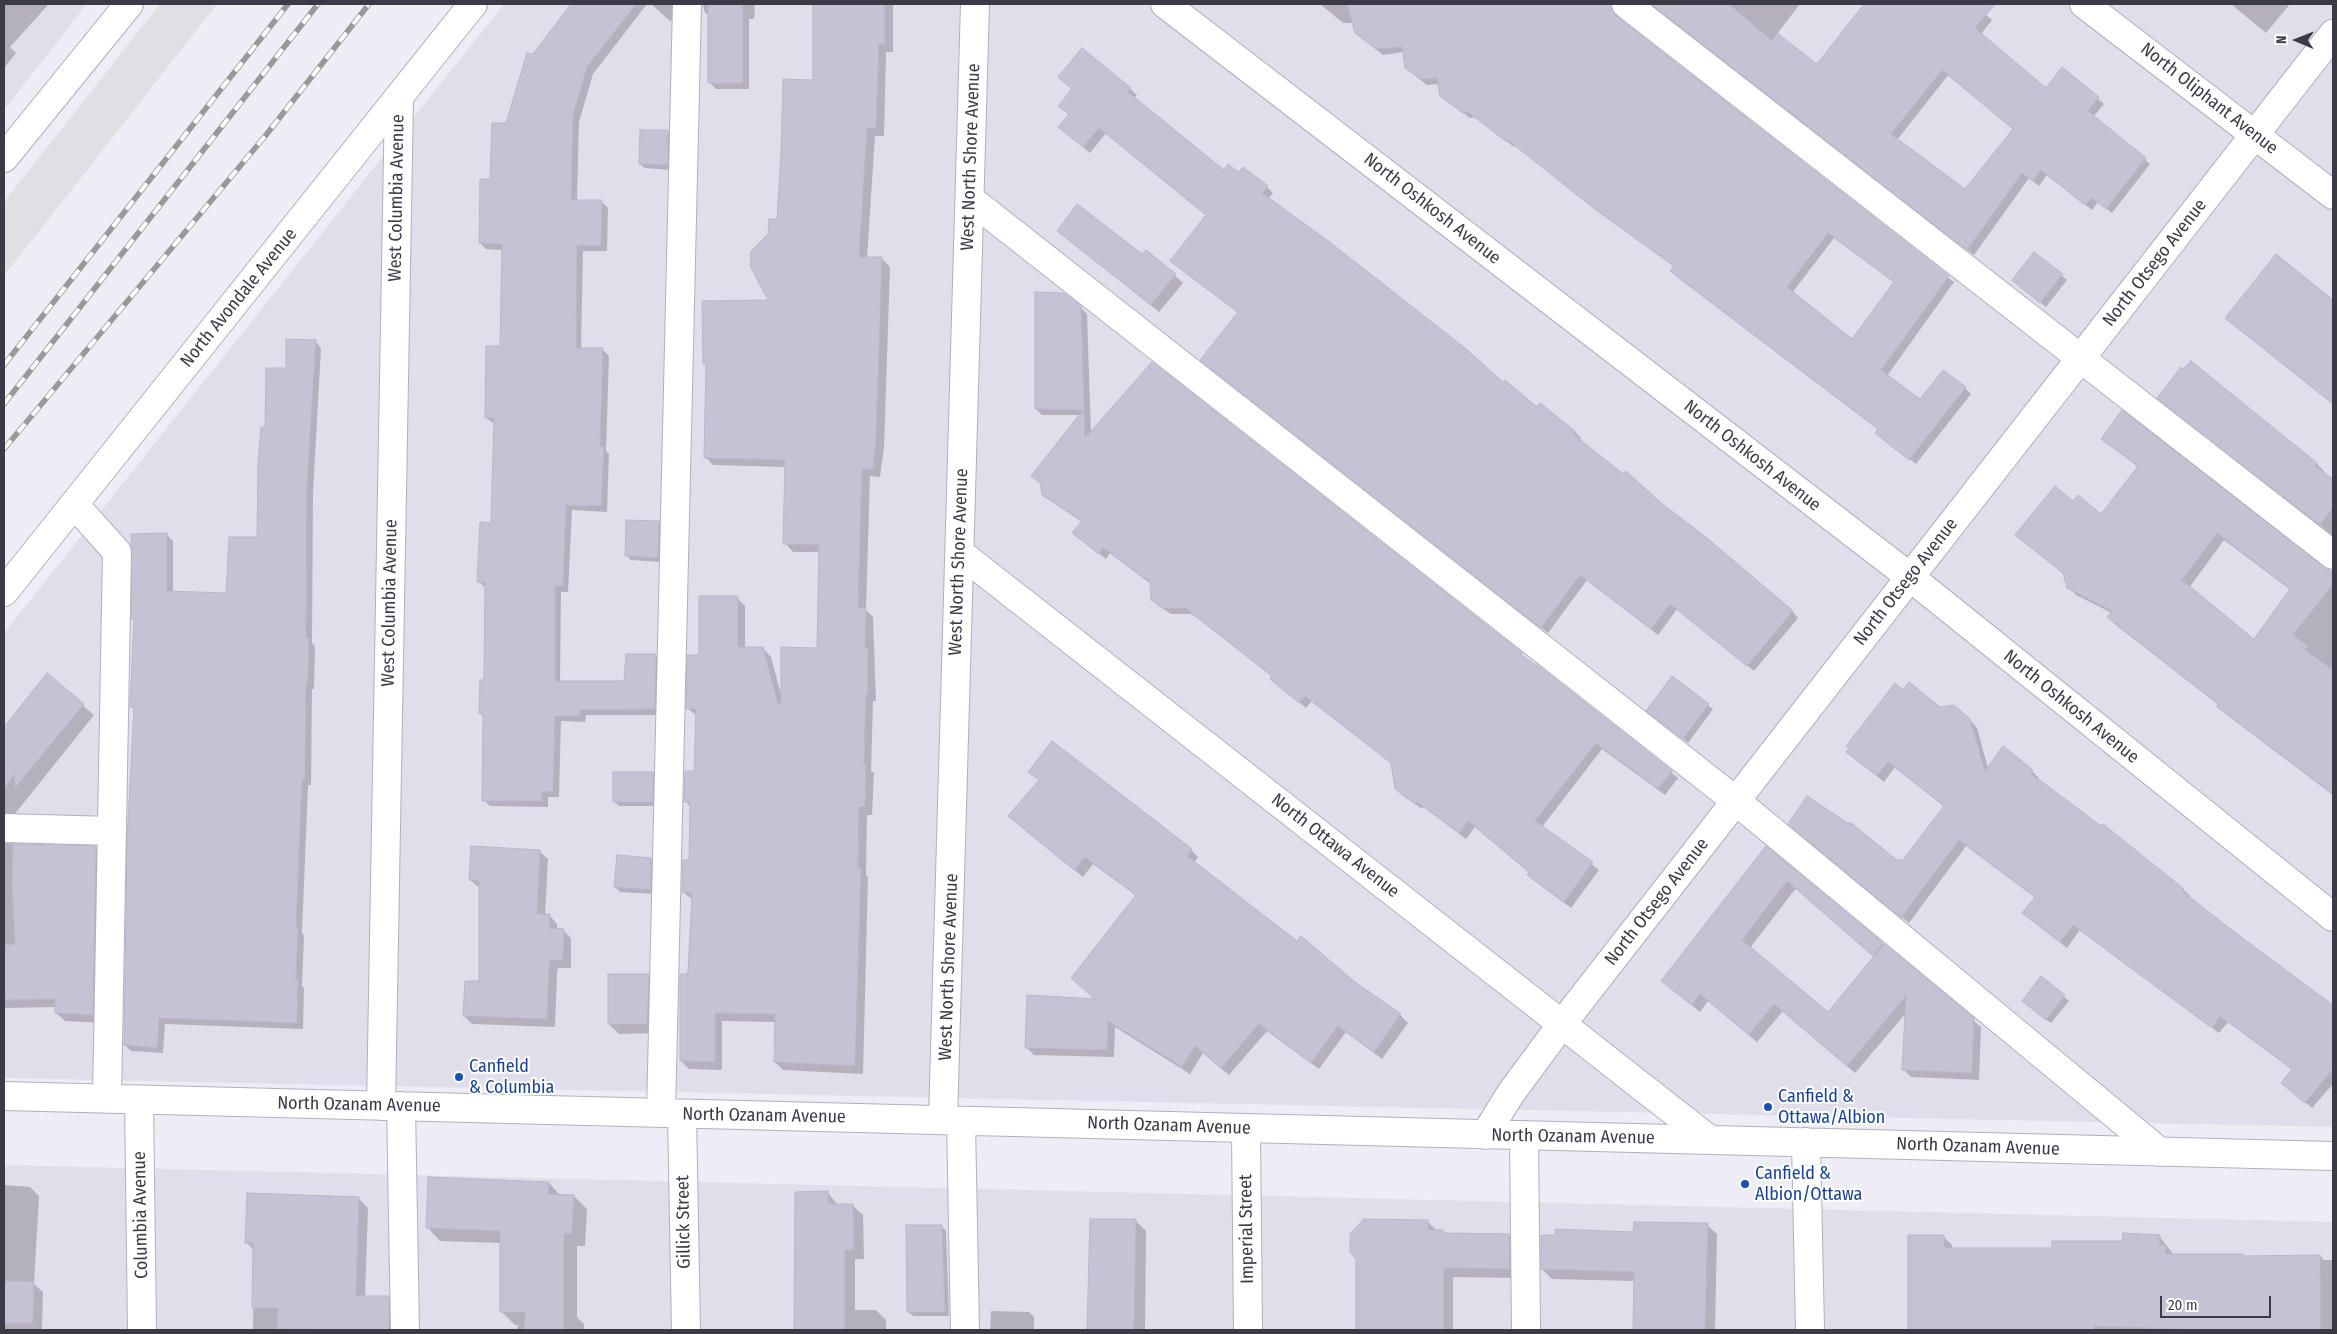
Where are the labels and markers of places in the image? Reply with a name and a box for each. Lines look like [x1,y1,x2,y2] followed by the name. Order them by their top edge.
[469,1056,554,1098] place label: Canfield & Columbia
[453,1071,465,1083] marker: Canfield & Columbia
[1778,1086,1885,1128] place label: Canfield & Ottawa/Albion
[1762,1101,1774,1113] marker: Canfield & Ottawa/Albion
[1755,1163,1862,1206] place label: Canfield & Albion/Ottawa
[1739,1178,1751,1190] marker: Canfield & Albion/Ottawa

